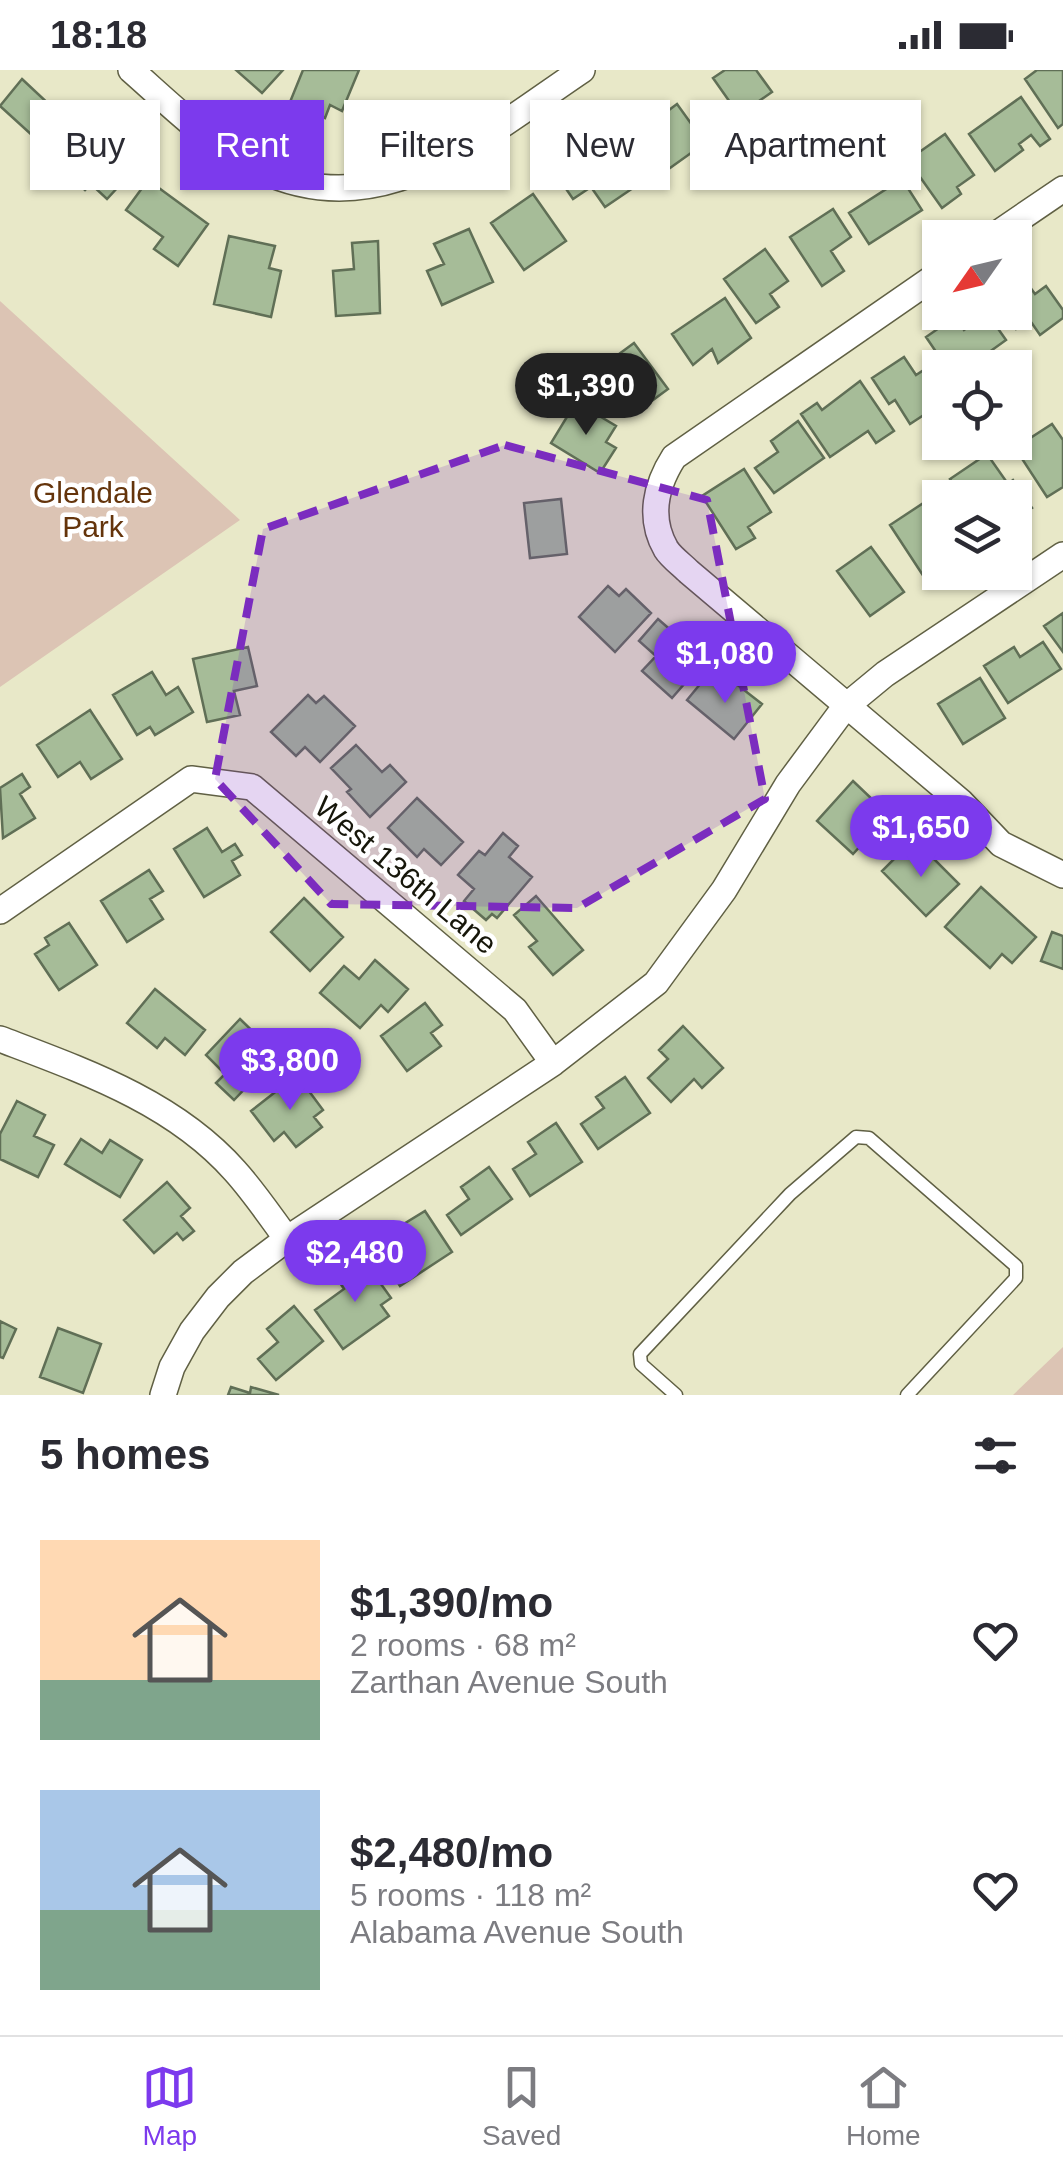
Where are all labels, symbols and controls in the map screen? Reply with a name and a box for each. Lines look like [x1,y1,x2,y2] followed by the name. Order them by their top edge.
[50,14,147,56] text: 18:18
[30,100,160,190] chip: Buy
[180,100,324,190] chip: Rent
[344,100,510,190] chip: Filters
[530,100,670,190] chip: New
[690,100,921,190] chip: Apartment
[922,220,1032,330] north arrow
[922,220,1032,590] map controls
[922,350,1032,460] button: locate
[505,353,667,438] pin: $1,390
[537,367,635,403] text: $1,390
[33,476,153,543] park label: Glendale Park
[922,480,1032,590] button: layers
[644,621,806,706] pin: $1,080
[676,635,774,671] text: $1,080
[309,790,503,960] street label: West 136th Lane
[840,795,1002,880] pin: $1,650
[872,809,970,845] text: $1,650
[209,1028,371,1113] pin: $3,800
[241,1042,339,1078] text: $3,800
[274,1220,436,1305] pin: $2,480
[306,1234,404,1270] text: $2,480
[968,1428,1023,1483] icon: filters
[40,1431,210,1478] text: 5 homes
[350,1579,553,1626] text: $1,390/mo
[120,1580,240,1700] icon: home
[968,1613,1023,1668] icon: heart
[350,1627,576,1663] text: 2 rooms · 68 m²
[350,1664,668,1700] text: Zarthan Avenue South
[350,1829,553,1876] text: $2,480/mo
[120,1830,240,1950] icon: home
[968,1863,1023,1918] icon: heart
[350,1877,591,1913] text: 5 rooms · 118 m²
[350,1914,684,1950] text: Alabama Avenue South
[142,2060,197,2152] tab: Map
[482,2060,561,2152] tab: Saved
[846,2060,921,2152] tab: Home

